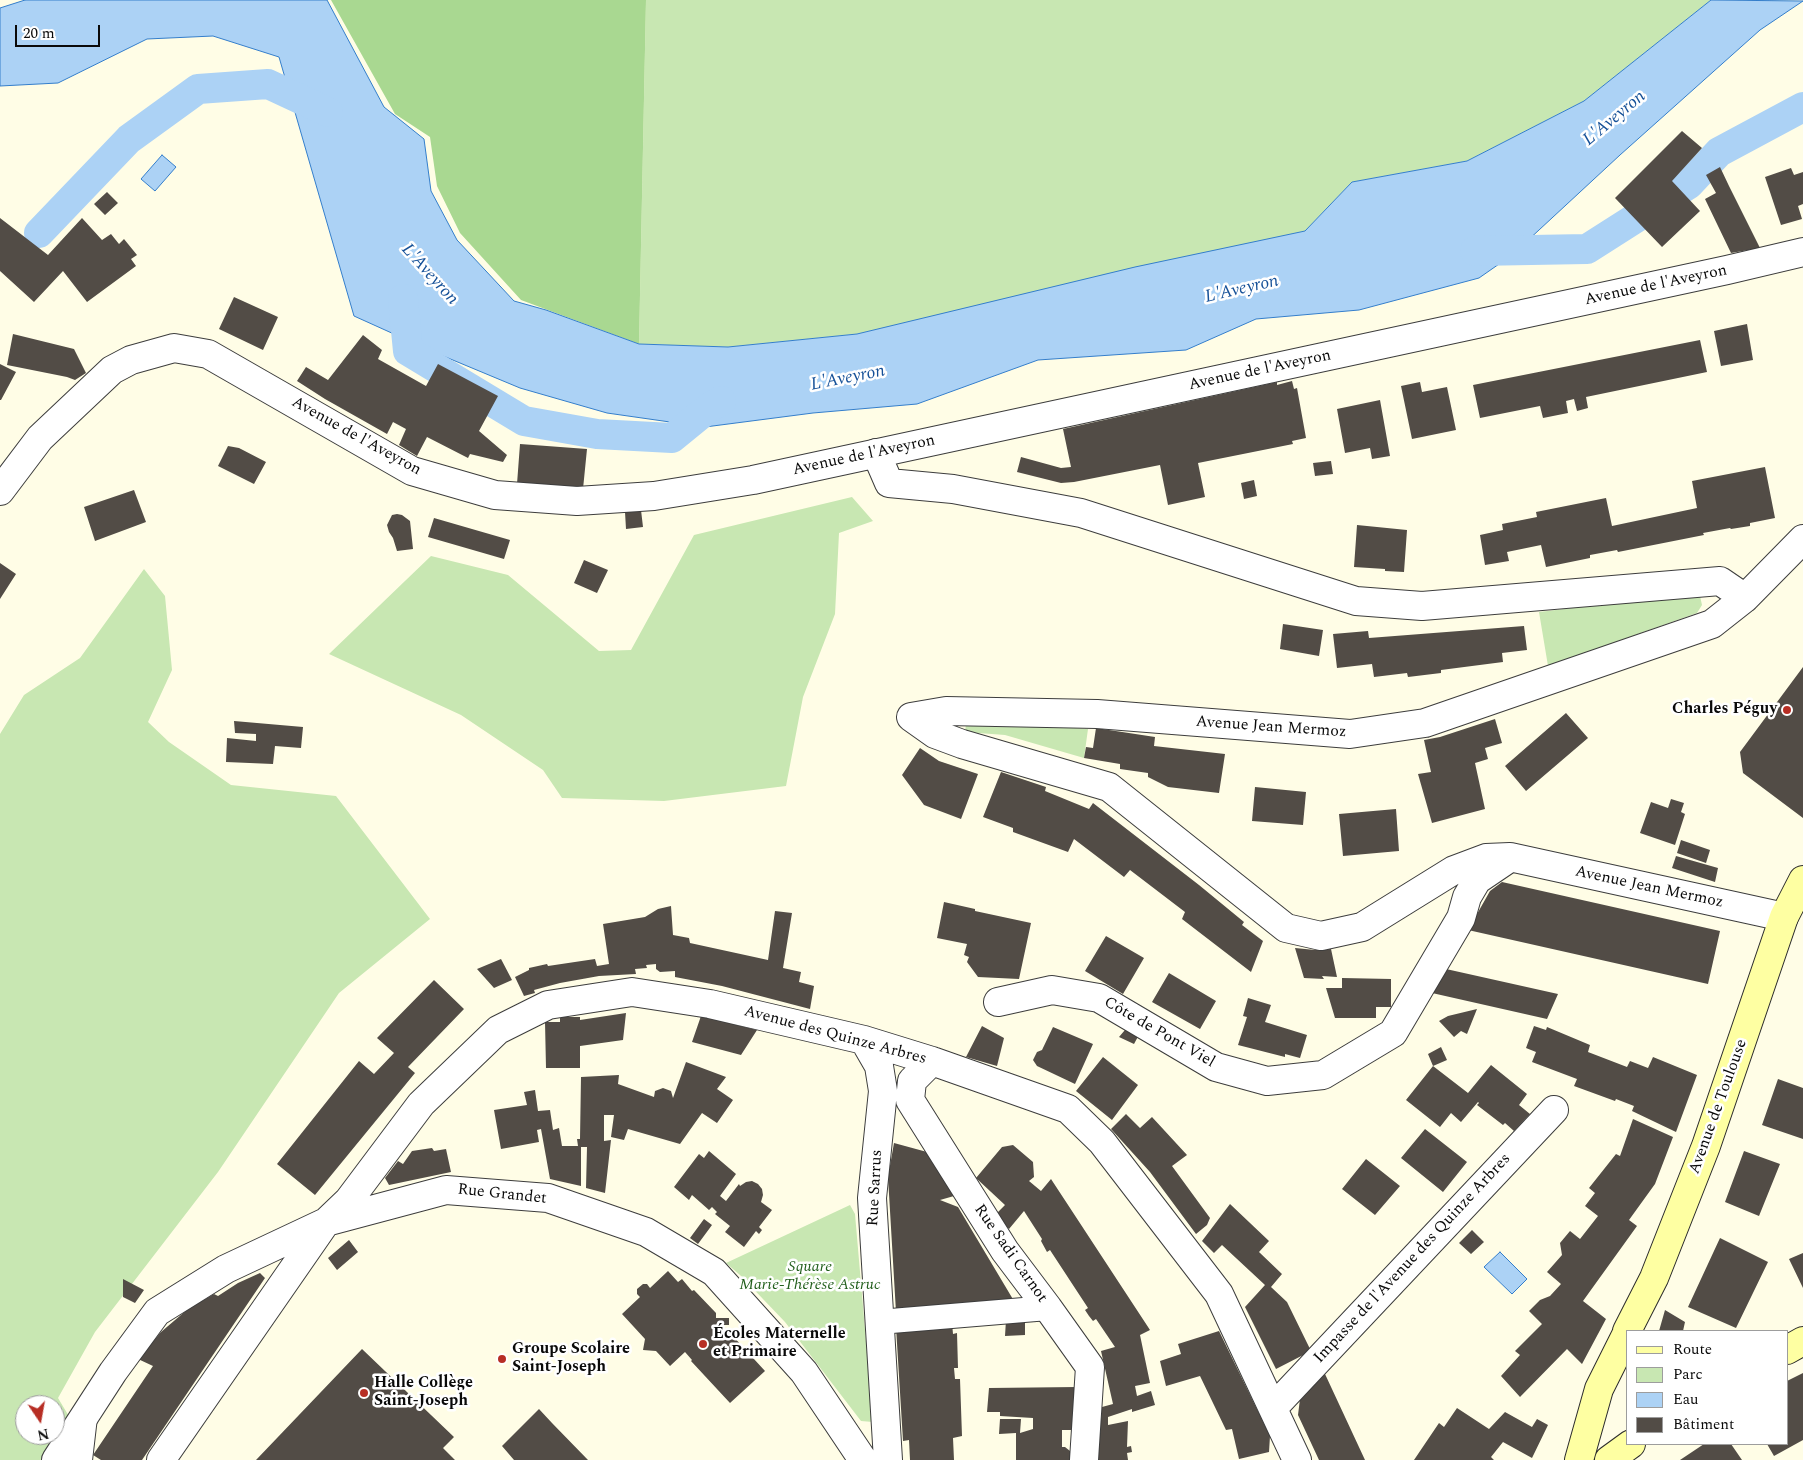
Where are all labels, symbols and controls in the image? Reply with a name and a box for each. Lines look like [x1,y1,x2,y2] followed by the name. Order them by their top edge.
[18,15,102,47] scale bar
[23,22,55,45] text: 20 m
[1579,87,1651,151] water label: L'Aveyron
[396,240,462,310] water label: L'Aveyron
[1583,262,1729,310] street label: Avenue de l'Aveyron
[1203,271,1281,309] water label: L'Aveyron
[1187,347,1333,395] street label: Avenue de l'Aveyron
[809,361,887,397] water label: L'Aveyron
[288,393,424,481] street label: Avenue de l'Aveyron
[791,432,937,480] street label: Avenue de l'Aveyron
[1672,700,1777,720] place label: Charles Péguy
[1781,704,1793,716] marker: Charles Péguy
[1195,713,1347,743] street label: Avenue Jean Mermoz
[1573,863,1725,913] street label: Avenue Jean Mermoz
[1100,993,1218,1073] street label: Côte de Pont Viel
[742,1002,928,1070] street label: Avenue des Quinze Arbres
[1686,1037,1752,1177] street label: Avenue de Toulouse
[864,1149,888,1227] street label: Rue Sarrus
[1311,1150,1515,1368] street label: Impasse de l'Avenue des Quinze Arbres
[456,1181,548,1209] street label: Rue Grandet
[969,1201,1051,1307] street label: Rue Sadi Carnot
[739,1258,881,1296] park label: Square Marie-Thérèse Astruc
[713,1325,846,1363] place label: Écoles Maternelle et Primaire
[1626,1330,1788,1445] legend
[697,1338,709,1350] marker: Écoles Maternelle et Primaire
[1673,1338,1712,1361] text: Route
[512,1340,630,1378] place label: Groupe Scolaire Saint-Joseph
[496,1353,508,1365] marker: Groupe Scolaire Saint-Joseph
[1673,1363,1703,1386] text: Parc
[374,1374,473,1412] place label: Halle Collège Saint-Joseph
[358,1387,370,1399] marker: Halle Collège Saint-Joseph
[1673,1388,1699,1411] text: Eau
[15,1395,65,1445] north arrow
[1673,1413,1734,1436] text: Bâtiment
[35,1423,51,1446] text: N

